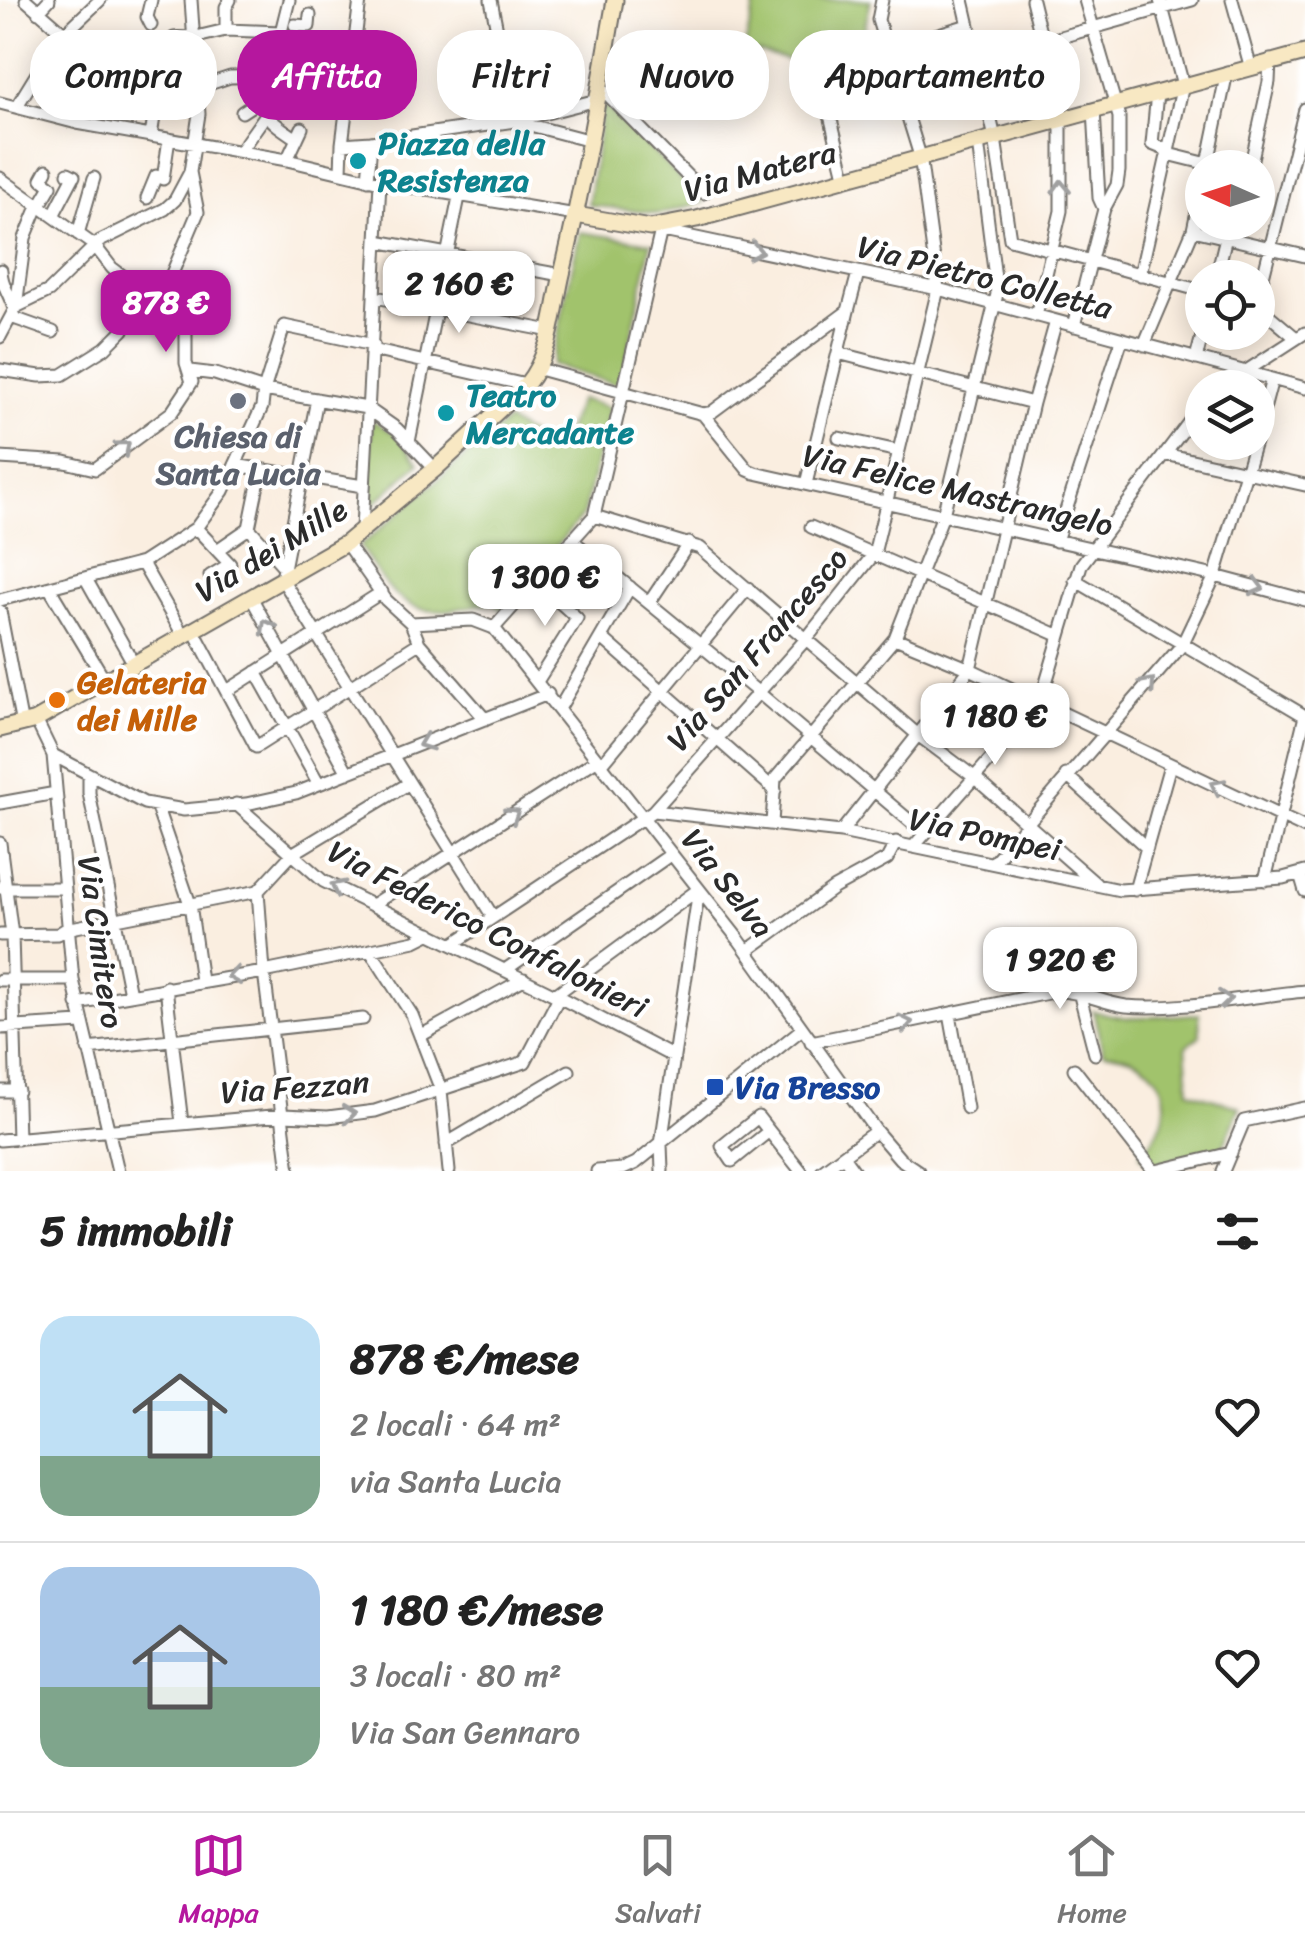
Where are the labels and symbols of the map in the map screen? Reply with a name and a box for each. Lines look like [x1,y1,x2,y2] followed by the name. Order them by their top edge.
[377,115,546,209] place label: Piazza della Resistenza
[678,124,843,219] street label: Via Matera
[347,150,369,172] marker: Piazza della Resistenza
[1185,150,1275,240] north arrow
[1050,178,1071,194] one-way arrow
[851,218,1119,337] street label: Via Pietro Colletta
[748,240,765,261] one-way arrow
[367,251,551,336] pin: 2 160 €
[96,270,236,355] pin: 878 €
[465,367,635,461] place label: Teatro Mercadante
[227,390,249,412] marker: Chiesa di Santa Lucia
[435,402,457,424] marker: Teatro Mercadante
[155,408,321,502] place label: Chiesa di Santa Lucia
[797,427,1119,554] street label: Via Felice Mastrangelo
[113,441,131,459] one-way arrow
[184,482,359,619] street label: Via dei Mille
[652,534,863,765] street label: Via San Francesco
[453,544,637,629] pin: 1 300 €
[1247,575,1265,596] one-way arrow
[259,619,279,637] one-way arrow
[77,654,207,748] place label: Gelateria dei Mille
[1137,677,1155,695] one-way arrow
[903,683,1087,768] pin: 1 180 €
[46,689,68,711] marker: Gelateria dei Mille
[417,731,434,751] one-way arrow
[1209,779,1227,799] one-way arrow
[904,791,1067,879] street label: Via Pompei
[502,808,520,827] one-way arrow
[666,815,789,951] street label: Via Selva
[317,824,659,1036] street label: Via Federico Confalonieri
[60,852,141,1032] street label: Via Cimitero
[329,880,347,899] one-way arrow
[968,927,1152,1012] pin: 1 920 €
[225,965,242,986] one-way arrow
[1218,989,1234,1010] one-way arrow
[897,1013,914,1034] one-way arrow
[219,1054,371,1121] street label: Via Fezzan
[735,1059,881,1116] place label: Via Bresso
[704,1076,726,1098] marker: Via Bresso
[341,1104,357,1125] one-way arrow

